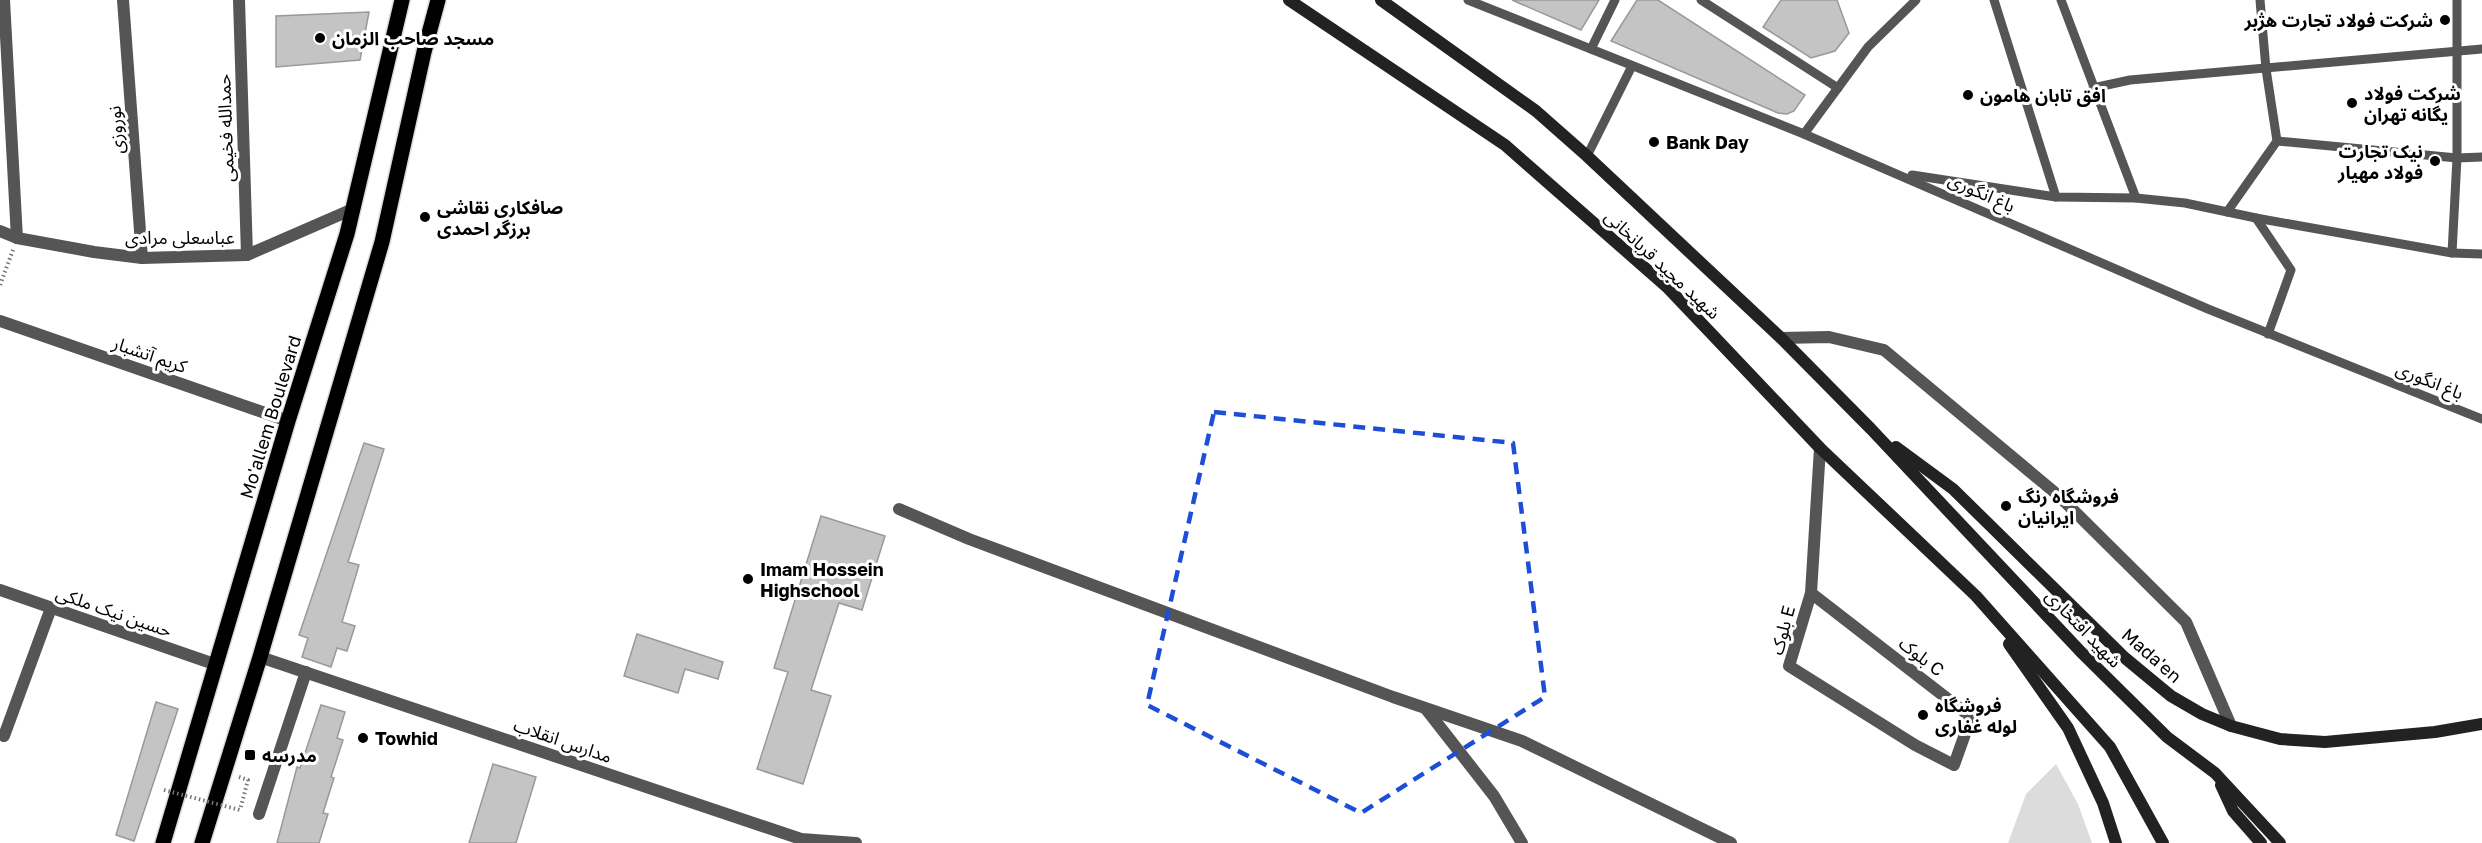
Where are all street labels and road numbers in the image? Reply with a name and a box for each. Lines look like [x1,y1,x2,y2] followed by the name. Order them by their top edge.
[212,74,239,182] street label: حمدالله فخیمی
[102,105,129,155] street label: نوروزی
[1944,168,2019,220] street label: باغ انگوری
[1600,205,1725,324] street label: شهید مجید قربانخانی
[125,226,235,249] street label: عباسعلی مرادی
[108,331,191,380] street label: کریم آتشبار
[235,333,305,501] street label: Mo'allem Boulevard
[2392,357,2467,407] street label: باغ انگوری
[53,581,175,642] street label: حسین نیک ملکی
[2041,584,2127,672] street label: شهید افتخاری
[1765,603,1800,657] street label: بلوک E
[2118,623,2186,687] street label: Mada'en
[1894,632,1949,681] street label: بلوک C
[511,713,615,768] street label: مدارس انقلاب

